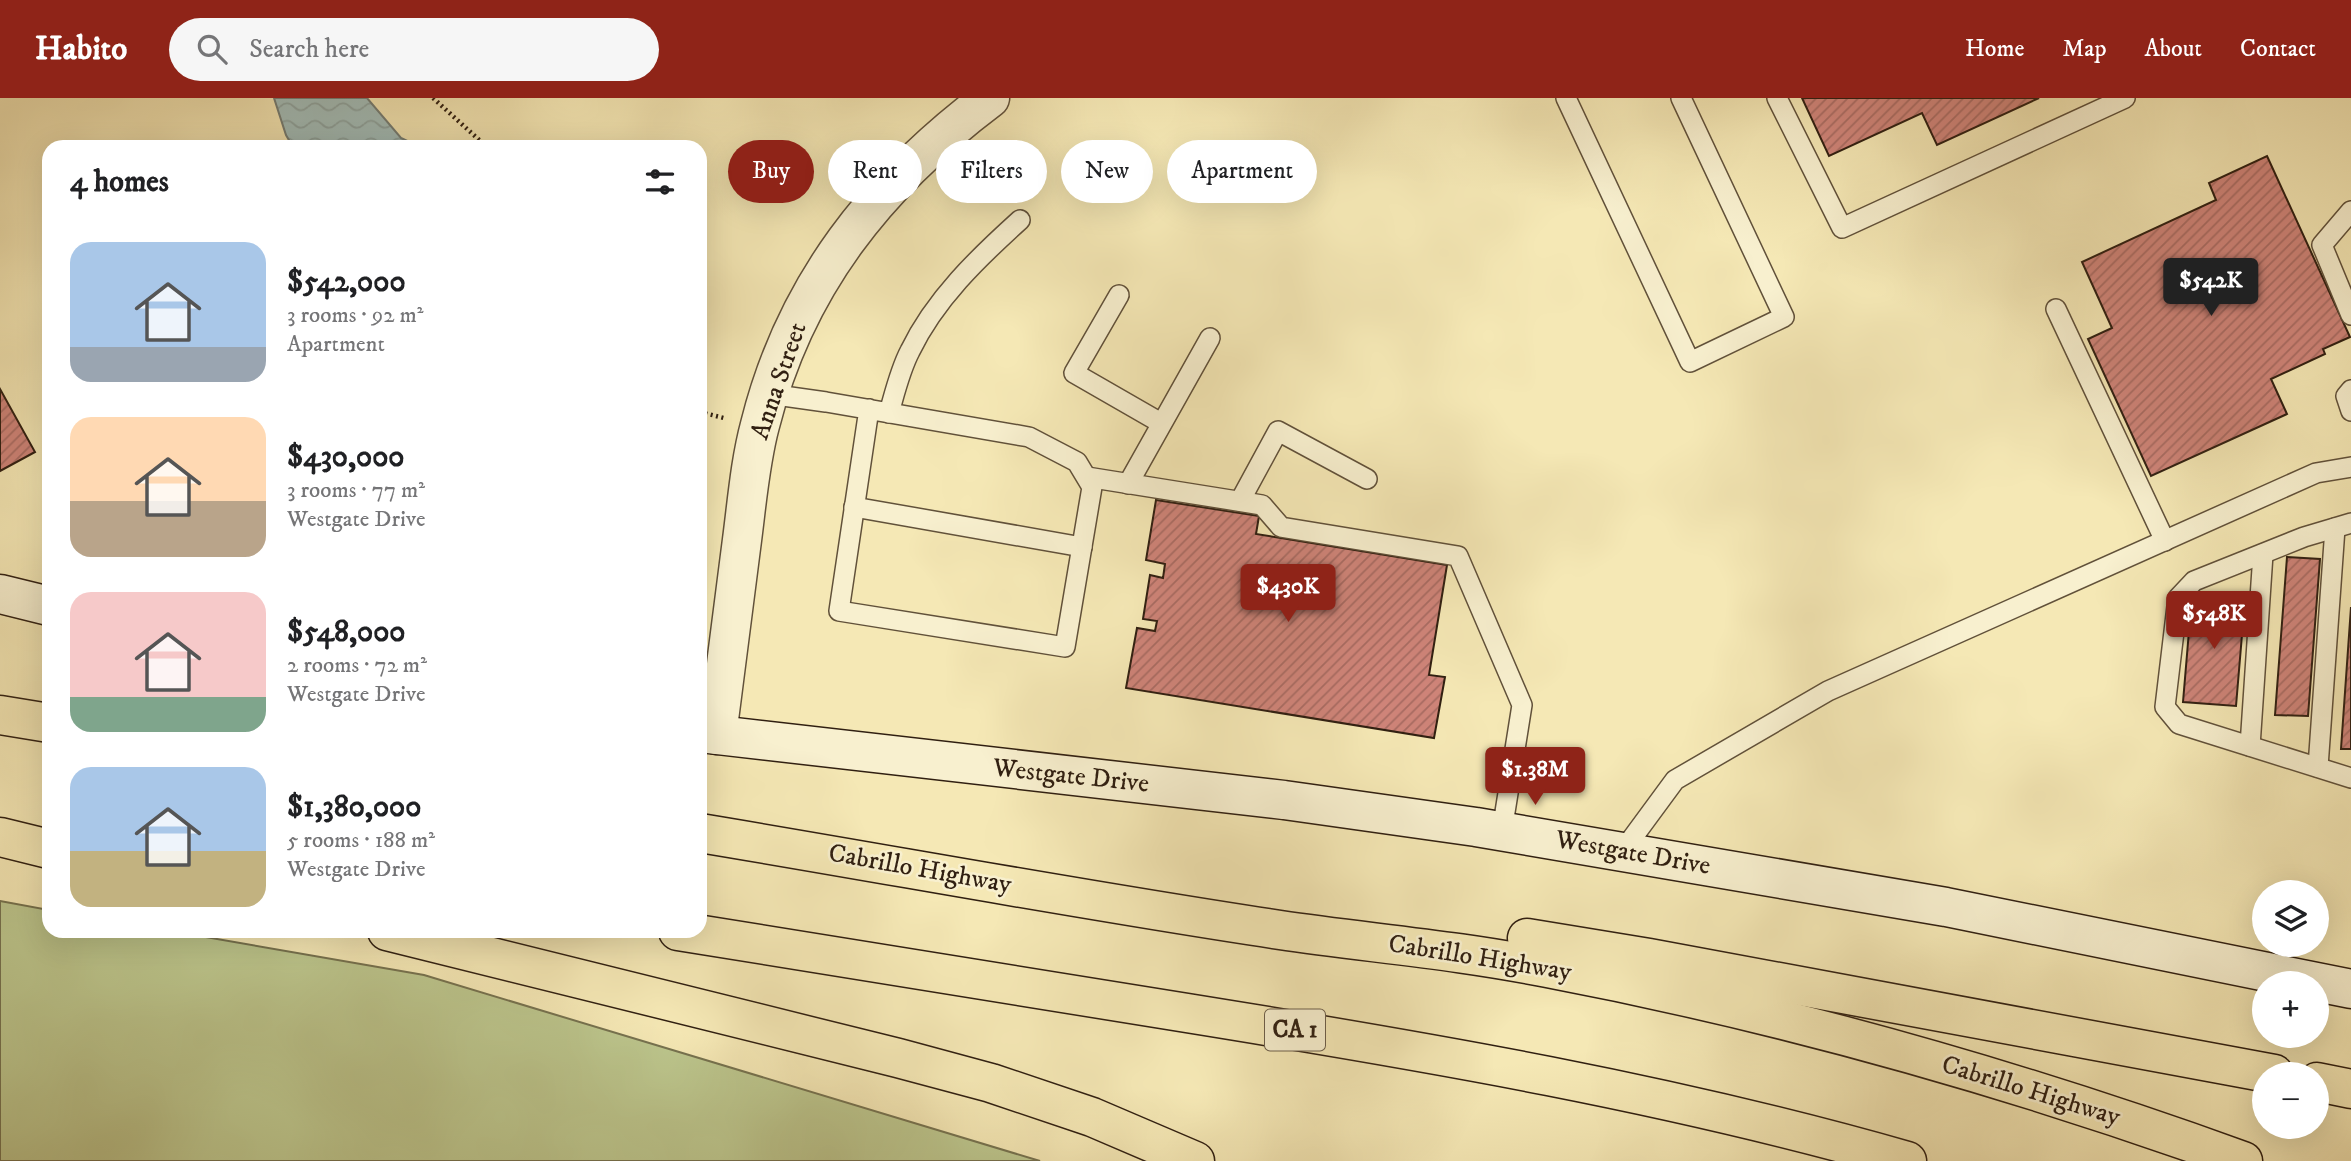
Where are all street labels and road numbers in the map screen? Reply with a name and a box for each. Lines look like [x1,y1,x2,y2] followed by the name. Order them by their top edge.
[744,318,814,444] street label: Anna Street
[990,751,1151,801] street label: Westgate Drive
[1552,823,1713,883] street label: Westgate Drive
[826,837,1015,901] street label: Cabrillo Highway
[1386,927,1575,989] street label: Cabrillo Highway
[1265,1010,1325,1050] road number: CA 1
[1938,1048,2125,1134] street label: Cabrillo Highway

